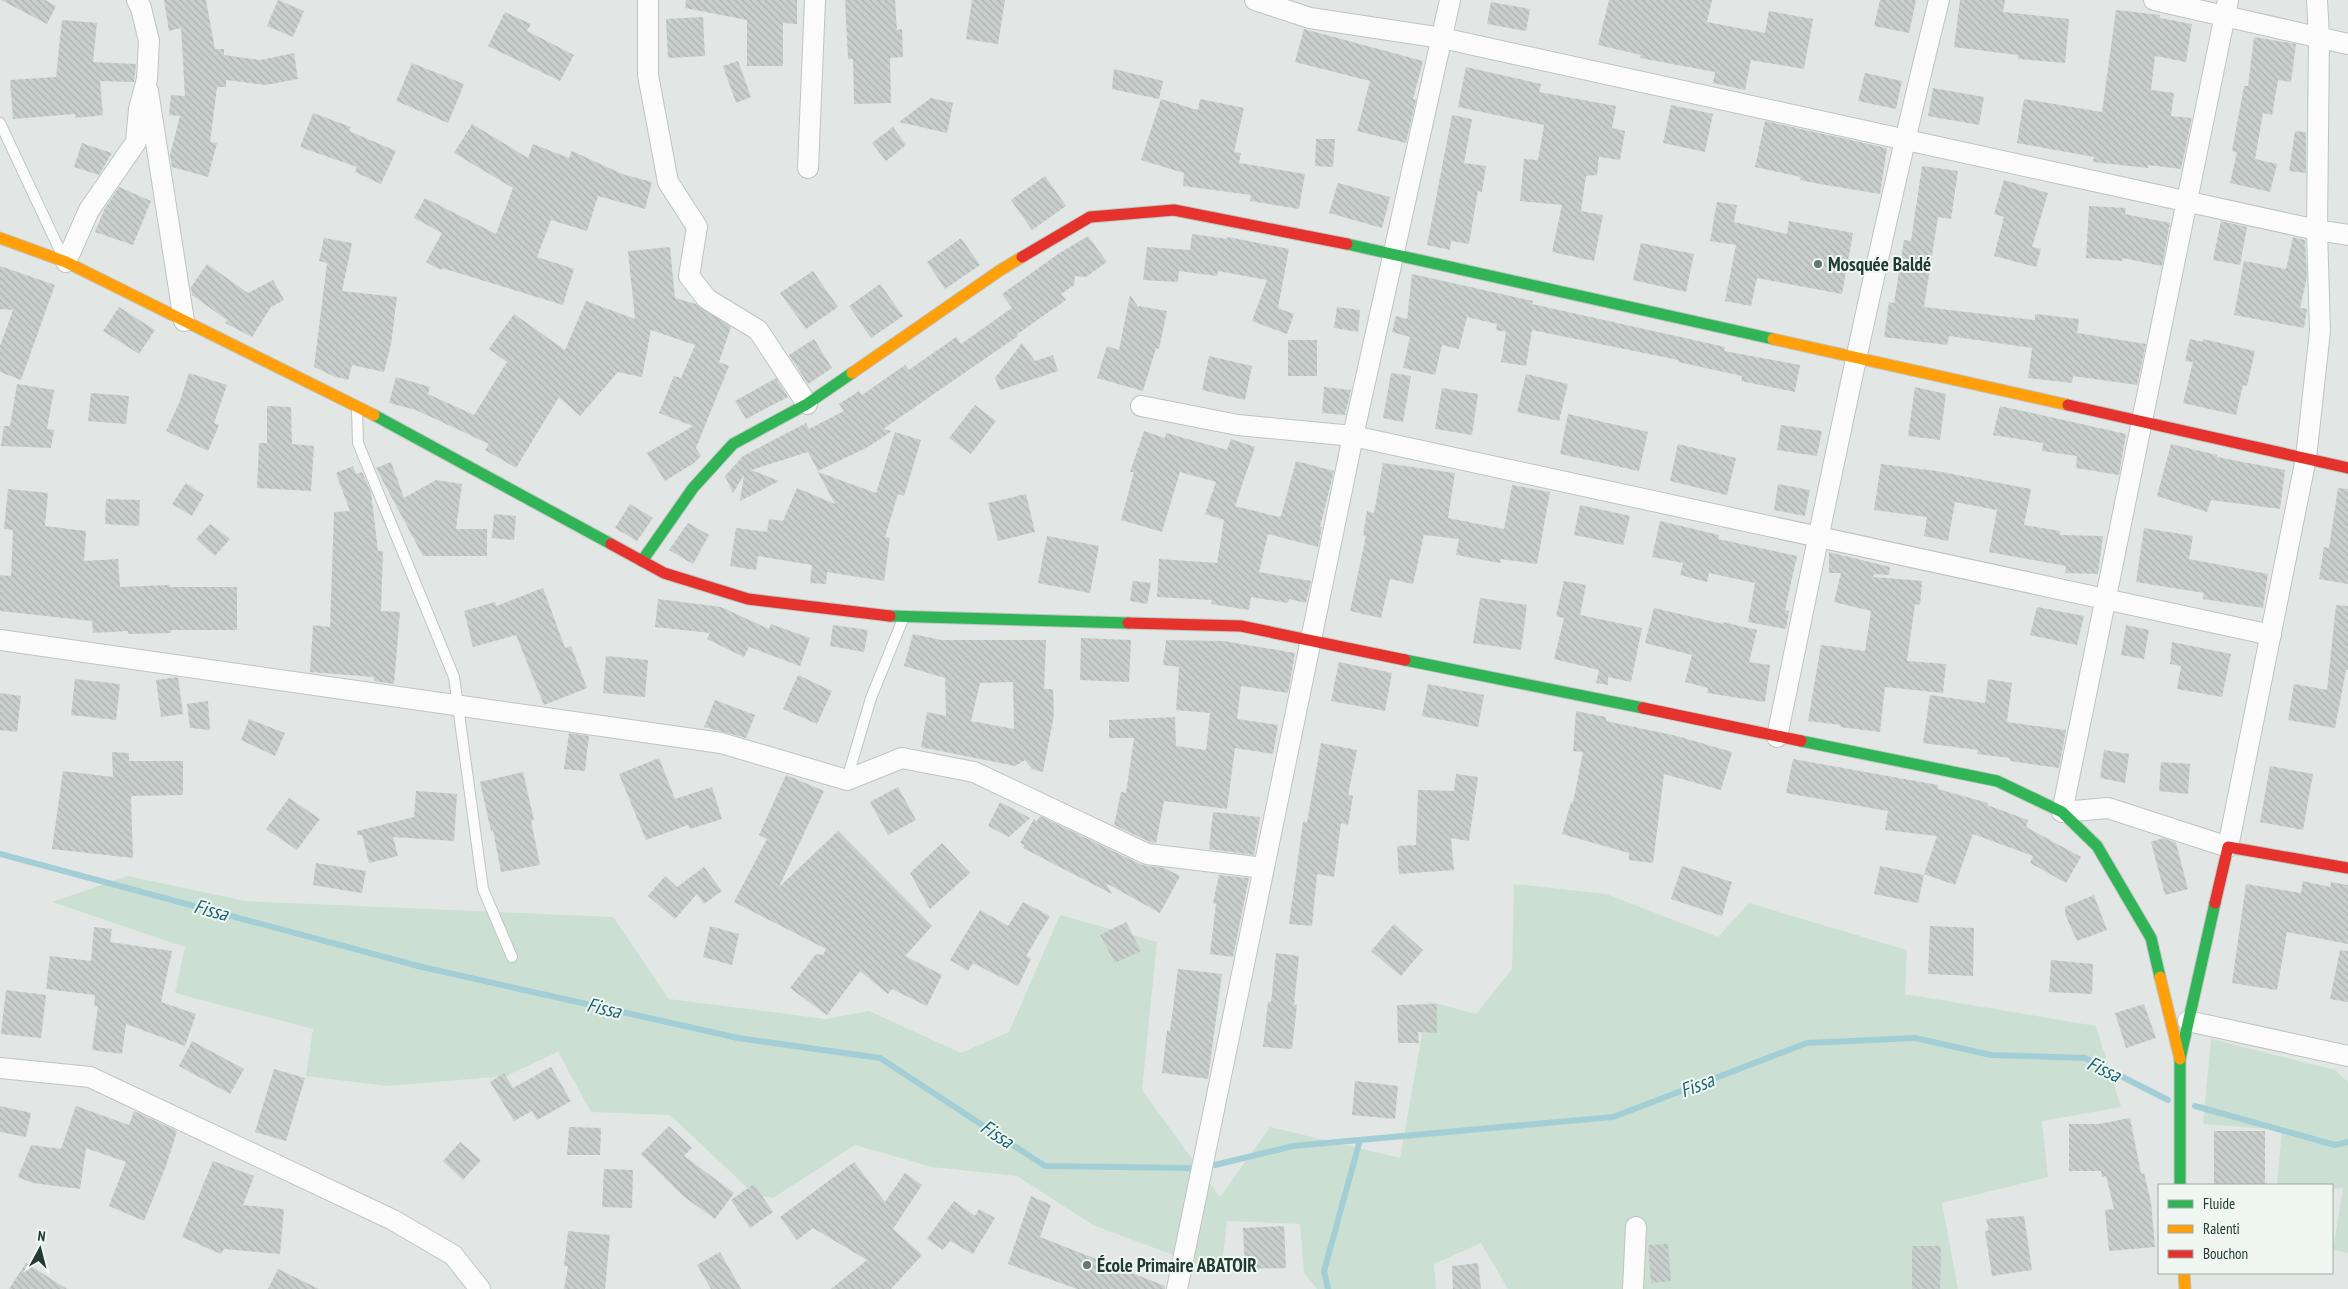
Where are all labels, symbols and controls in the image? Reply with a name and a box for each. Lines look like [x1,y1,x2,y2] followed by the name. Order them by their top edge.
[1828,252,1931,276] place label: Mosquée Baldé
[1812,258,1824,270] marker: Mosquée Baldé
[191,893,232,927] water label: Fissa
[584,991,625,1025] water label: Fissa
[2083,1050,2126,1088] water label: Fissa
[1676,1066,1719,1103] water label: Fissa
[976,1114,1019,1155] water label: Fissa
[2158,1184,2333,1274] legend
[2203,1194,2235,1213] text: Fluide
[2203,1219,2240,1238] text: Ralenti
[15,1224,65,1274] north arrow
[37,1227,46,1245] text: N
[2203,1244,2248,1263] text: Bouchon
[1097,1253,1257,1277] place label: École Primaire ABATOIR
[1081,1259,1093,1271] marker: École Primaire ABATOIR

